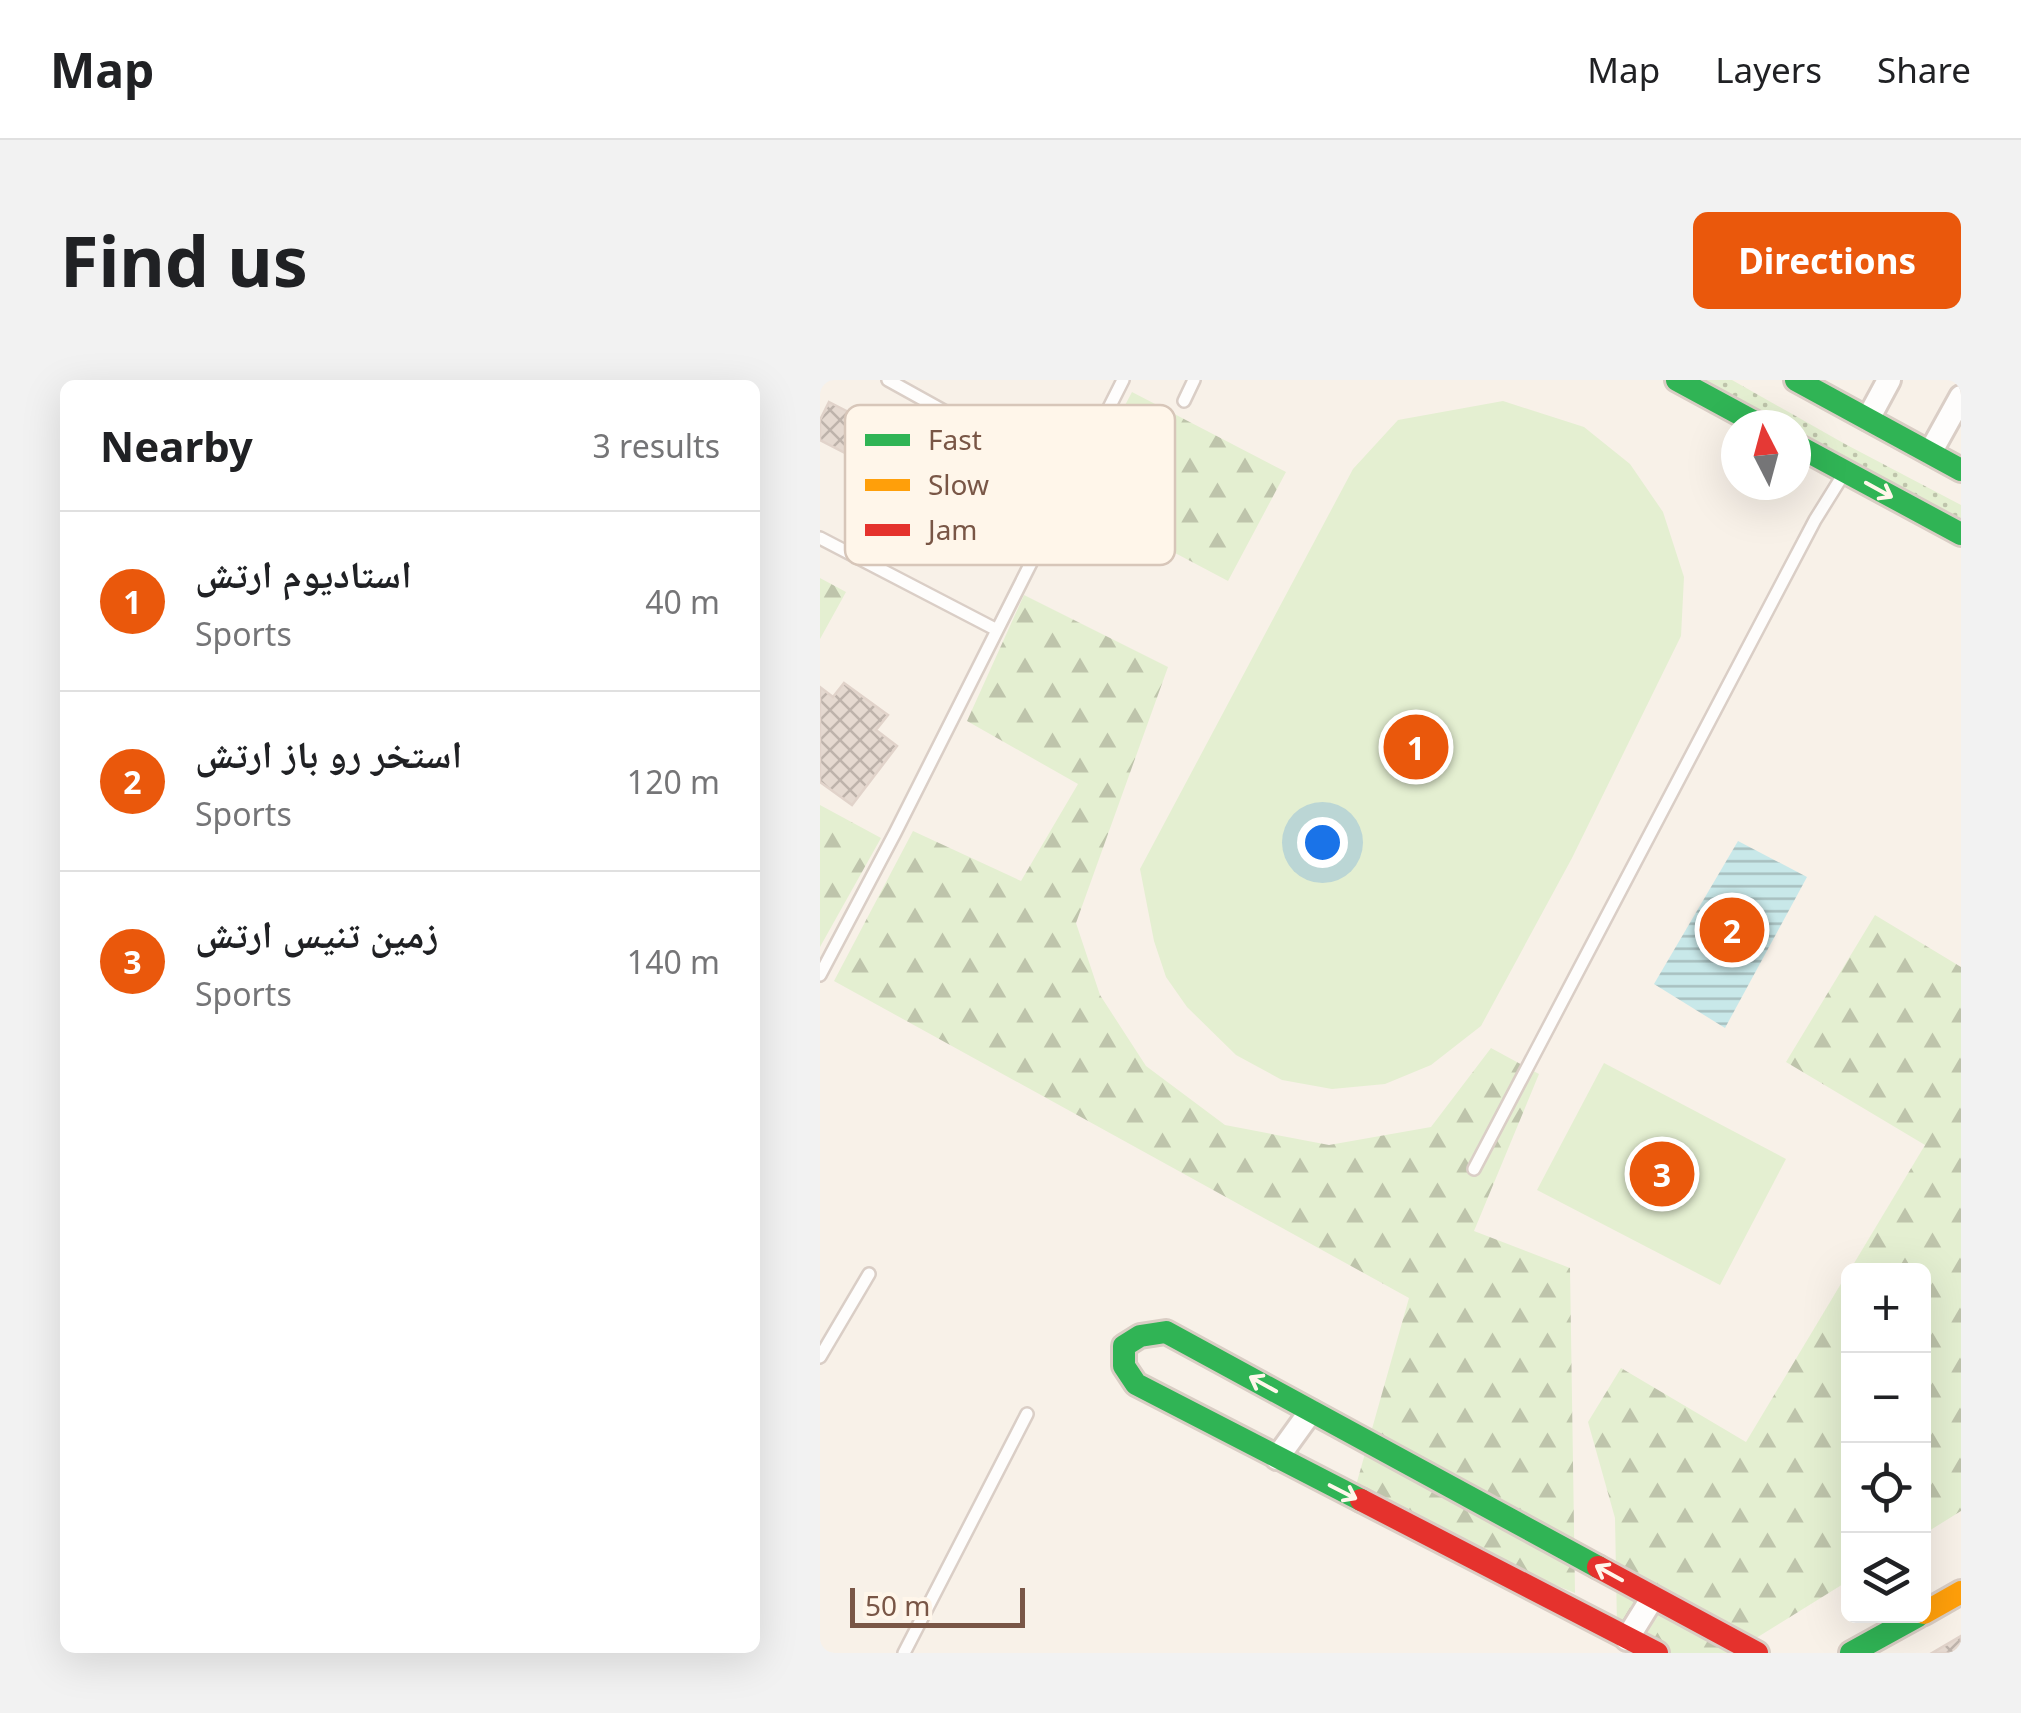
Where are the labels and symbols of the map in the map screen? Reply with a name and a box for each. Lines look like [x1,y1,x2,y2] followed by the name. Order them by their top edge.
[845,405,1175,565] legend
[1721,410,1811,500] north arrow
[928,420,982,458] text: Fast
[928,465,989,503] text: Slow
[1863,480,1893,500] one-way arrow
[925,510,978,548] text: Jam
[1384,710,1448,784] pin: 1
[1297,817,1348,868] your location
[1700,892,1764,968] pin: 2
[1630,1136,1694,1212] pin: 3
[1248,1374,1278,1394] one-way arrow
[1327,1483,1357,1502] one-way arrow
[1595,1563,1625,1583] one-way arrow
[850,1583,1025,1628] scale bar

